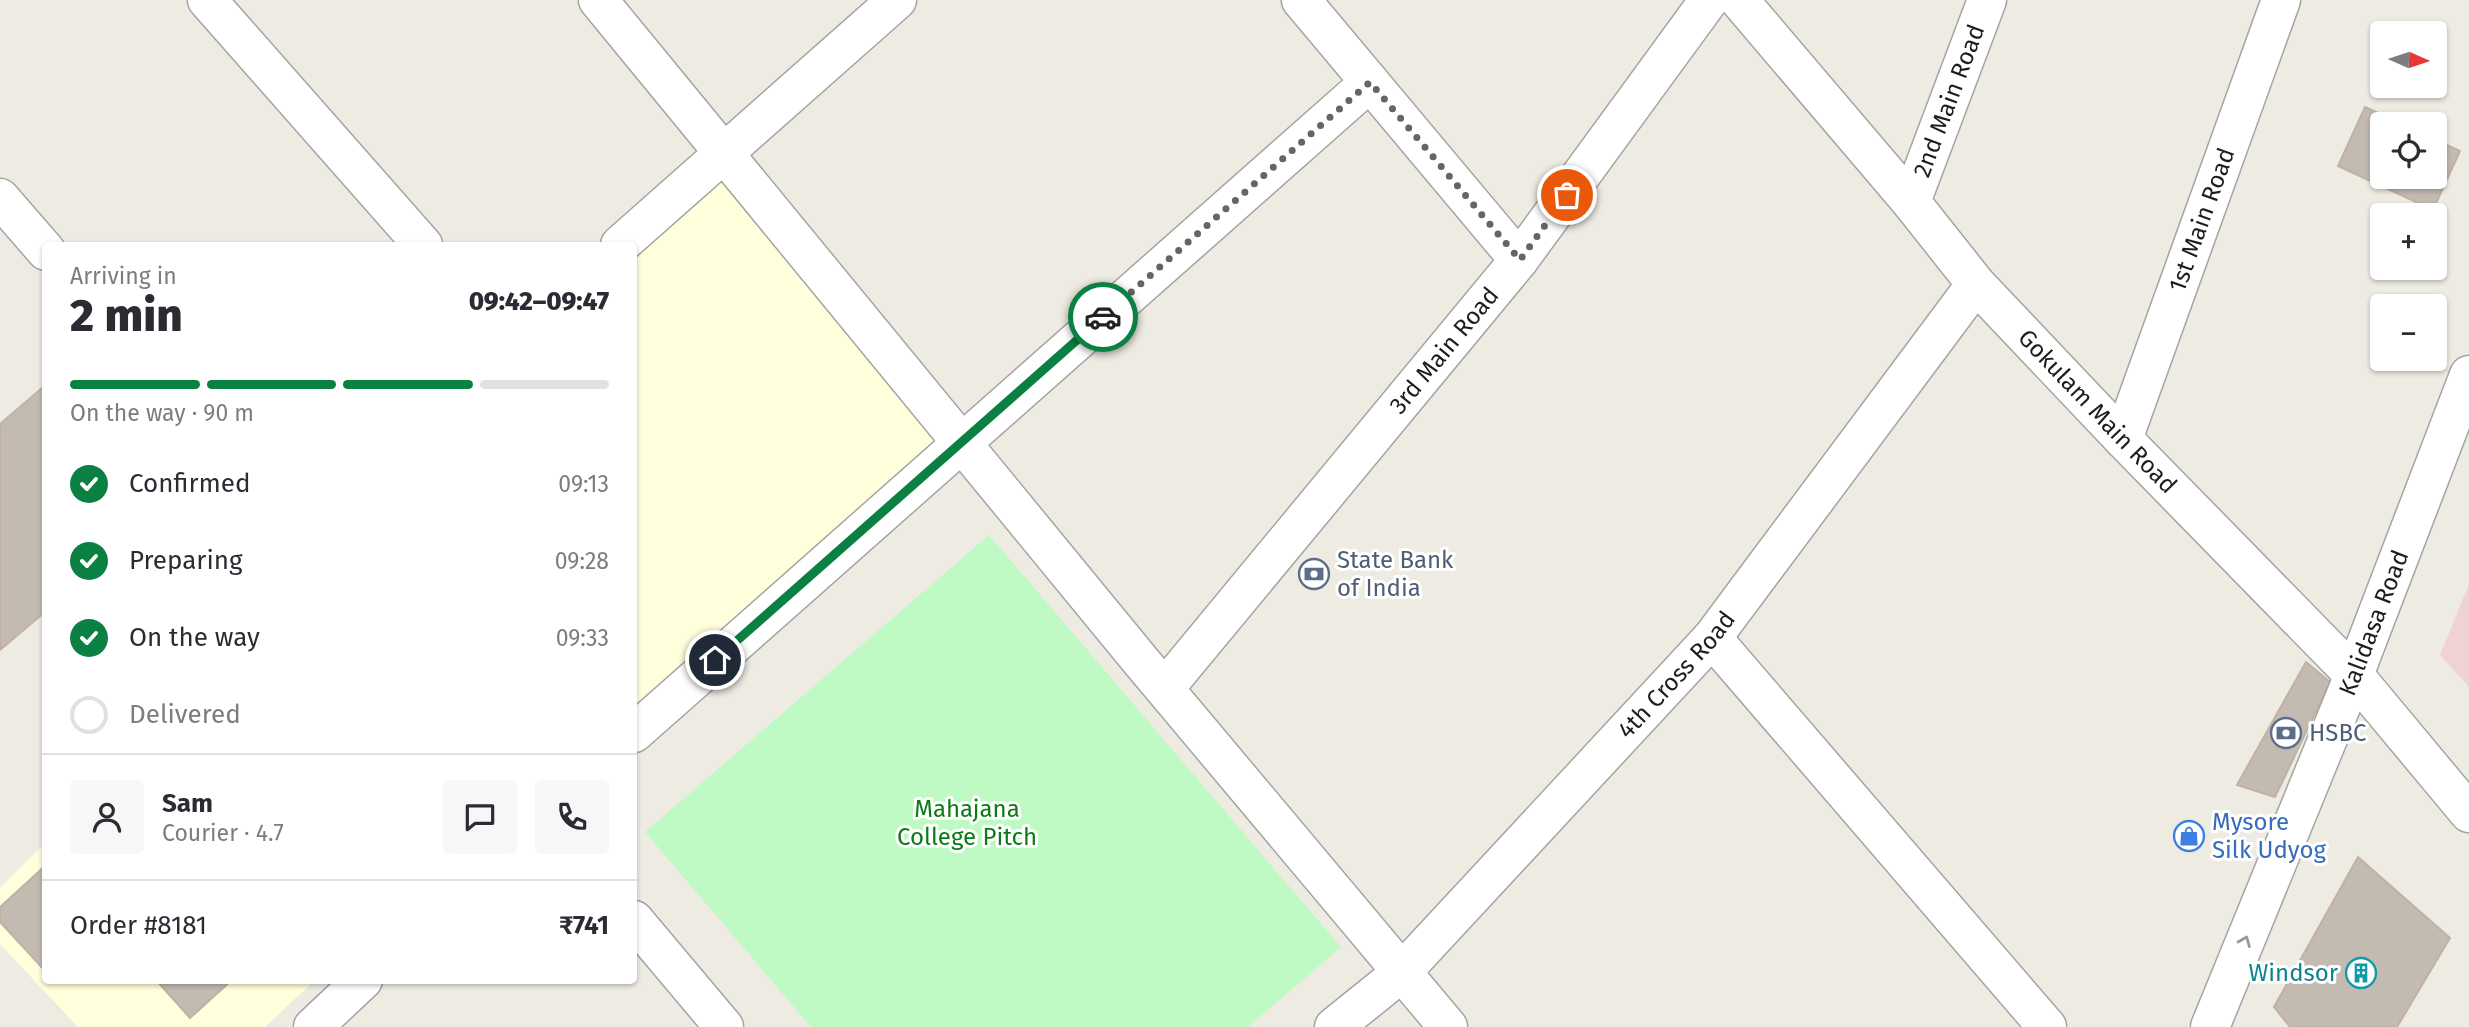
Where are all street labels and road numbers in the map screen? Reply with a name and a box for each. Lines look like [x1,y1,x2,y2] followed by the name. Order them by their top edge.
[1908,21,1990,181] street label: 2nd Main Road
[2163,144,2241,296] street label: 1st Main Road
[1384,282,1505,419] street label: 3rd Main Road
[2012,324,2182,499] street label: Gokulam Main Road
[2333,546,2414,700] street label: Kalidasa Road
[1612,606,1741,744] street label: 4th Cross Road

